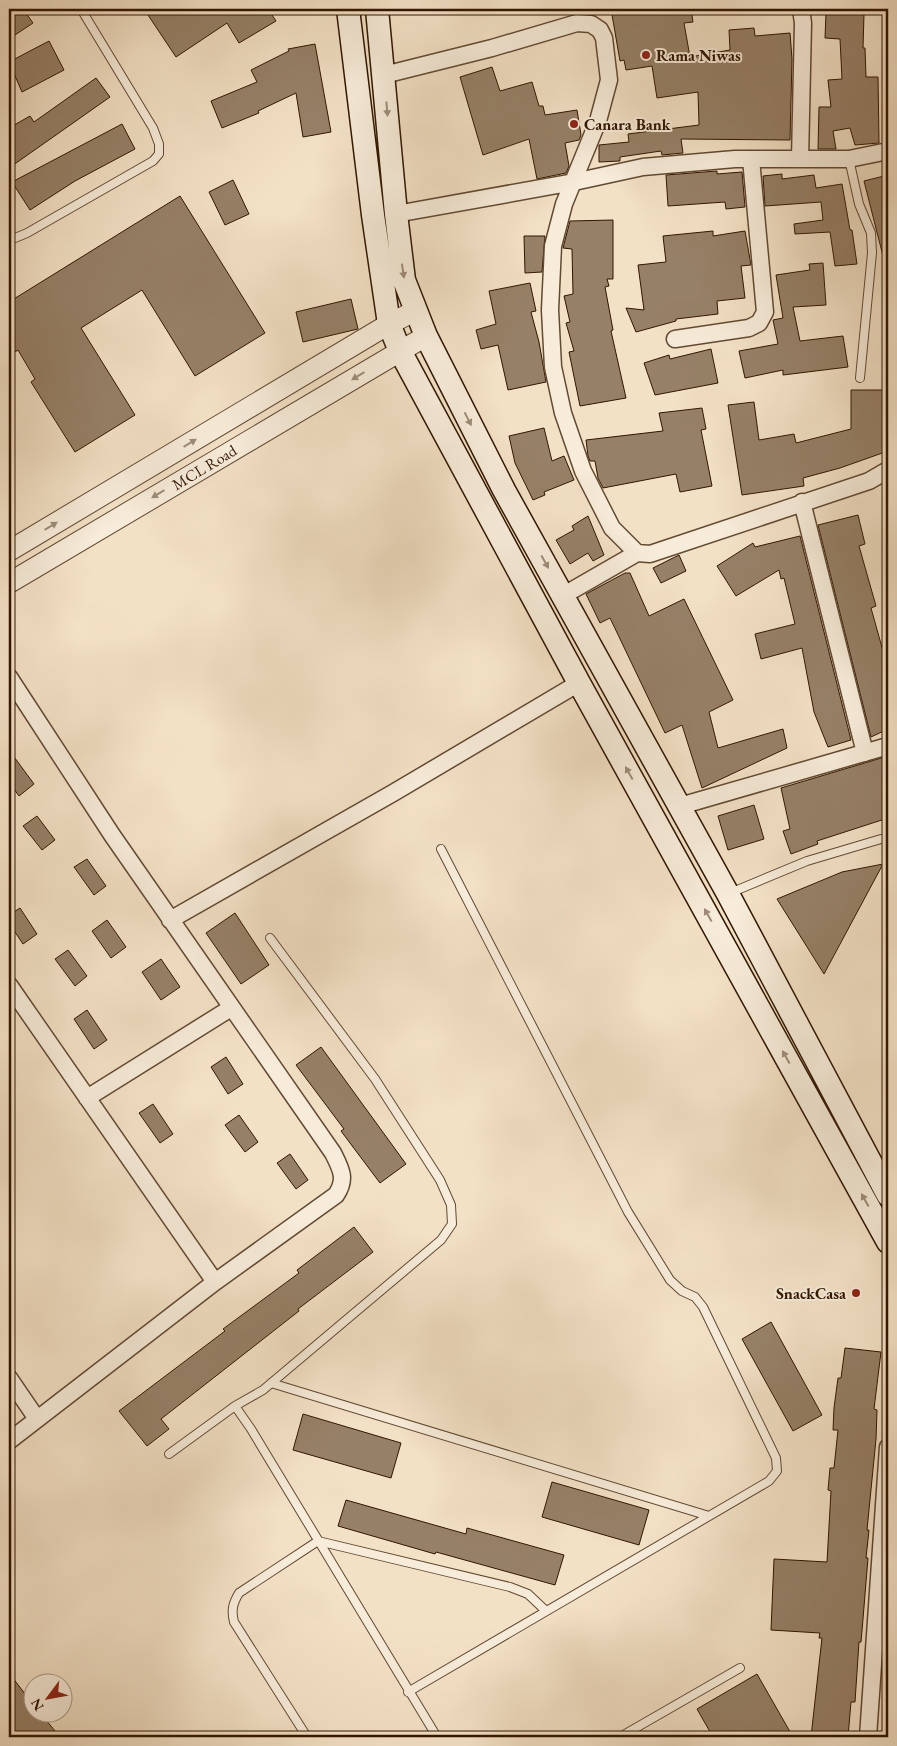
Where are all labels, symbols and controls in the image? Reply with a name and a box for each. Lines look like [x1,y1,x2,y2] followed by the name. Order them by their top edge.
[656,45,741,66] place label: Rama Niwas
[640,49,652,61] marker: Rama Niwas
[383,102,391,118] one-way arrow
[584,114,671,135] place label: Canara Bank
[568,118,580,130] marker: Canara Bank
[399,263,407,279] one-way arrow
[352,371,365,380] one-way arrow
[464,412,472,427] one-way arrow
[184,438,197,447] one-way arrow
[168,439,241,495] street label: MCL Road
[152,490,165,499] one-way arrow
[44,522,57,531] one-way arrow
[541,555,549,570] one-way arrow
[625,765,633,780] one-way arrow
[703,908,712,922] one-way arrow
[782,1050,790,1065] one-way arrow
[860,1193,869,1206] one-way arrow
[776,1283,847,1304] place label: SnackCasa
[850,1287,862,1299] marker: SnackCasa
[22,1674,72,1724] north arrow
[26,1695,48,1714] text: N

